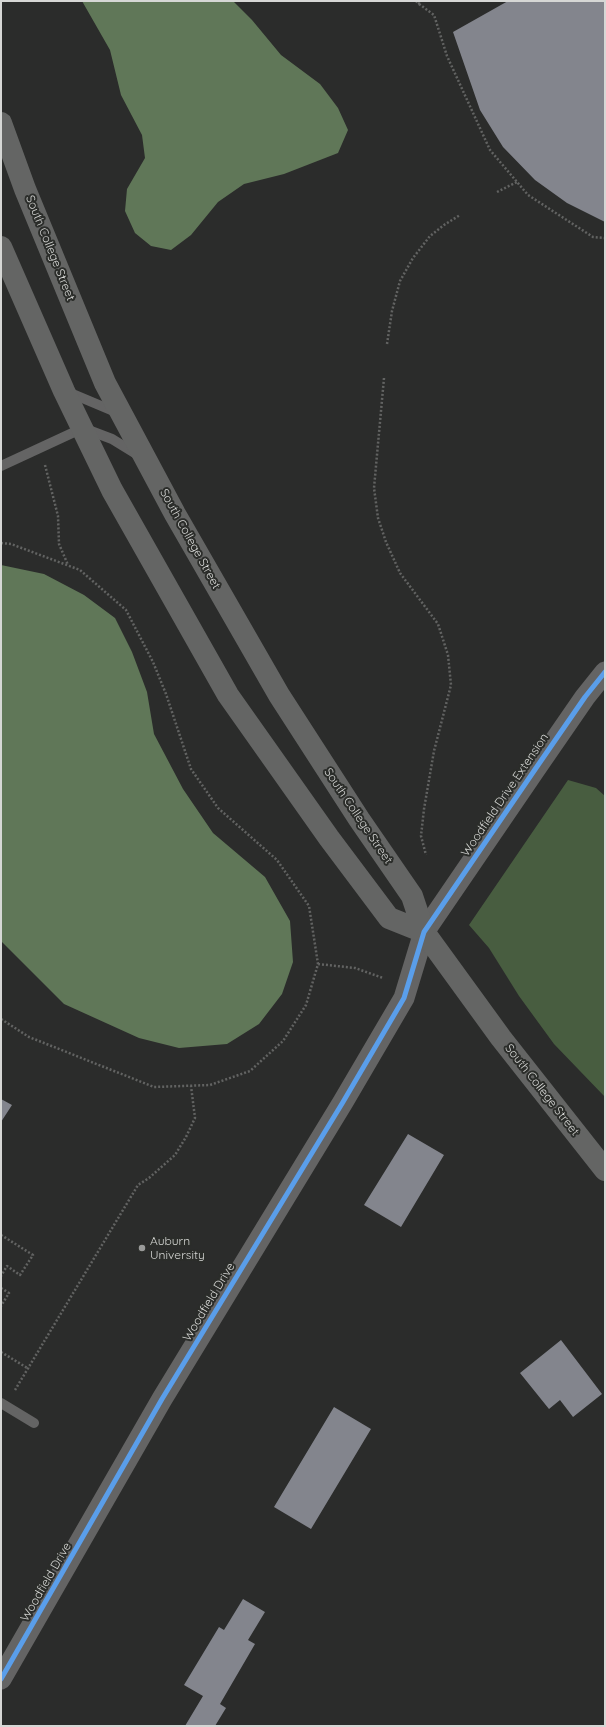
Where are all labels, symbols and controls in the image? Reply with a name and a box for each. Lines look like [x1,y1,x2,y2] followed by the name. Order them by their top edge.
[22,193,78,303] street label: South College Street
[156,486,224,592] street label: South College Street
[458,731,552,859] street label: Woodfield Drive Extension
[321,765,395,867] street label: South College Street
[502,1041,582,1139] street label: South College Street
[150,1234,205,1262] place label: Auburn University
[137,1243,147,1253] marker: Auburn University
[180,1260,238,1344] street label: Woodfield Drive
[18,1540,74,1624] street label: Woodfield Drive

